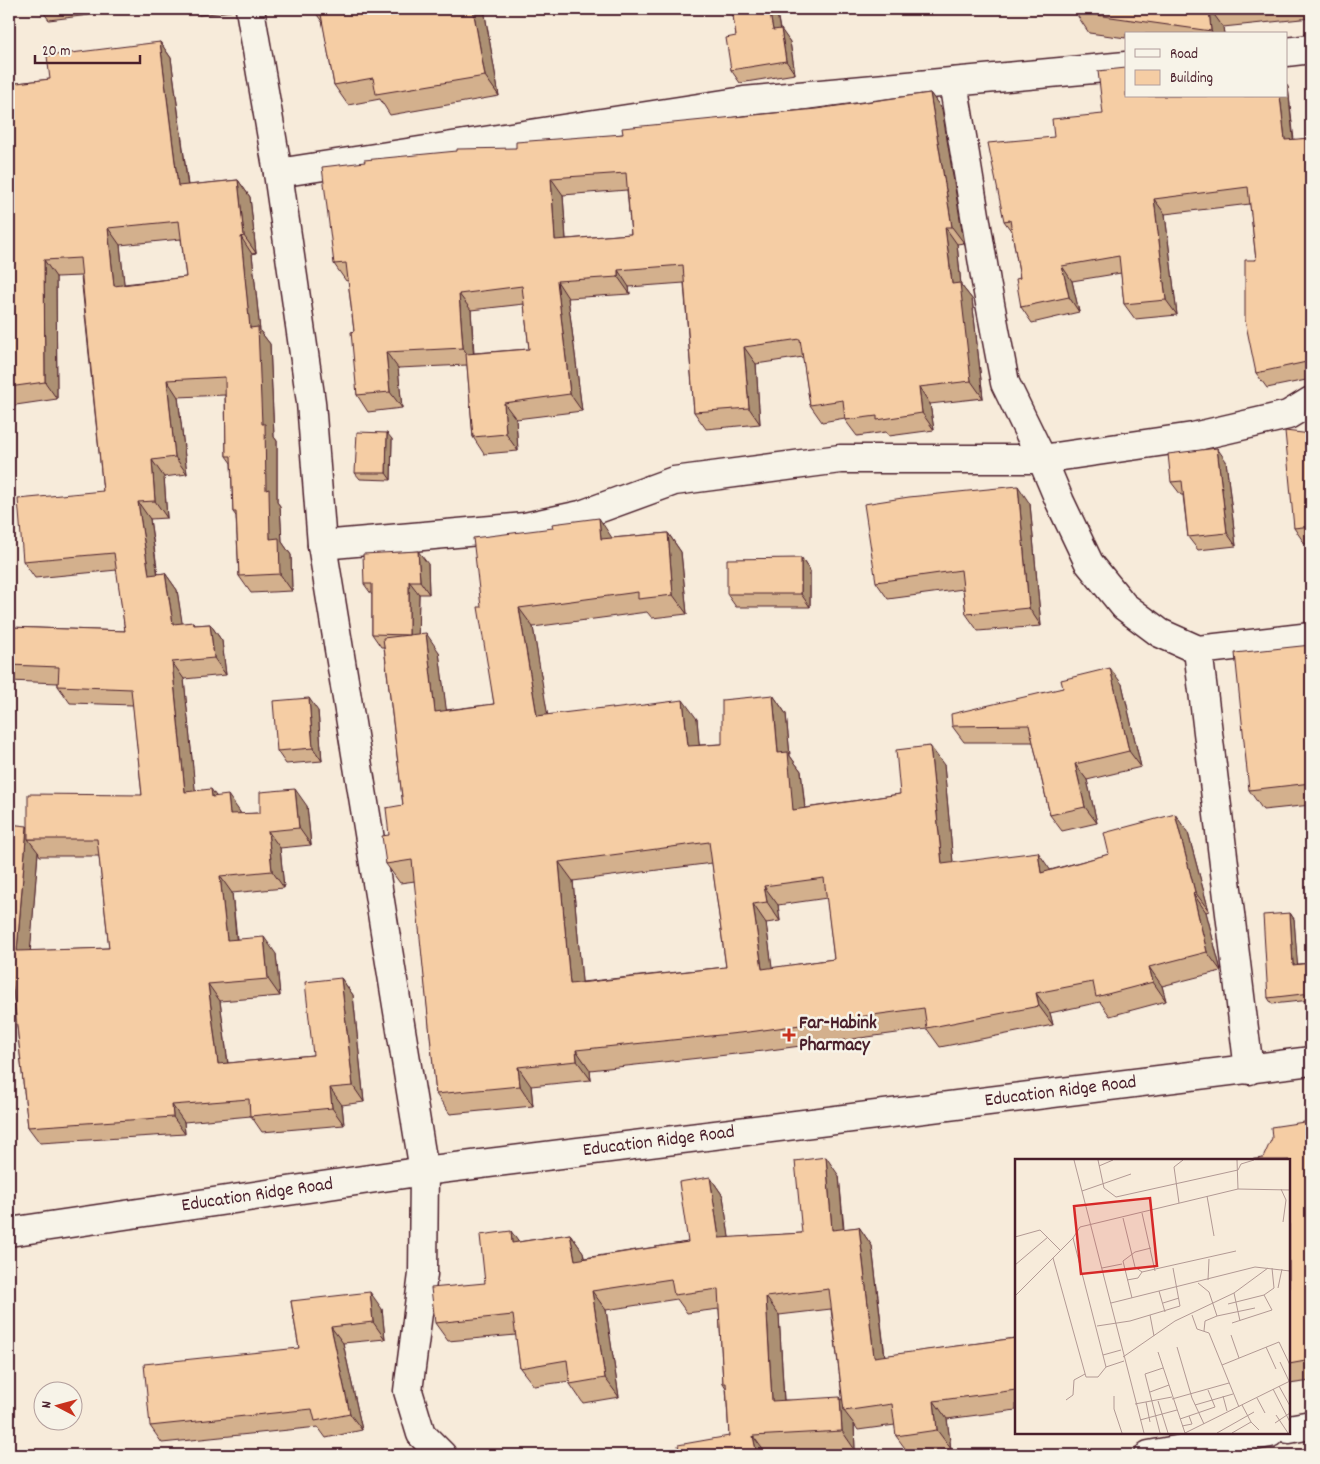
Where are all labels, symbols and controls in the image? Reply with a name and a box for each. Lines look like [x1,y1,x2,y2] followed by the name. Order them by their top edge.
[35,32,140,64] scale bar
[1125,32,1288,98] legend
[42,41,70,63] text: 20 m
[1170,44,1198,66] text: Road
[1170,68,1213,90] text: Building
[799,1011,877,1060] place label: Far-Habink Pharmacy
[783,1029,795,1041] marker: Far-Habink Pharmacy
[983,1069,1138,1115] street label: Education Ridge Road
[581,1119,736,1165] street label: Education Ridge Road
[1015,1159,1290,1434] inset map
[180,1171,335,1220] street label: Education Ridge Road
[32,1382,82,1432] north arrow
[37,1400,57,1409] text: N

